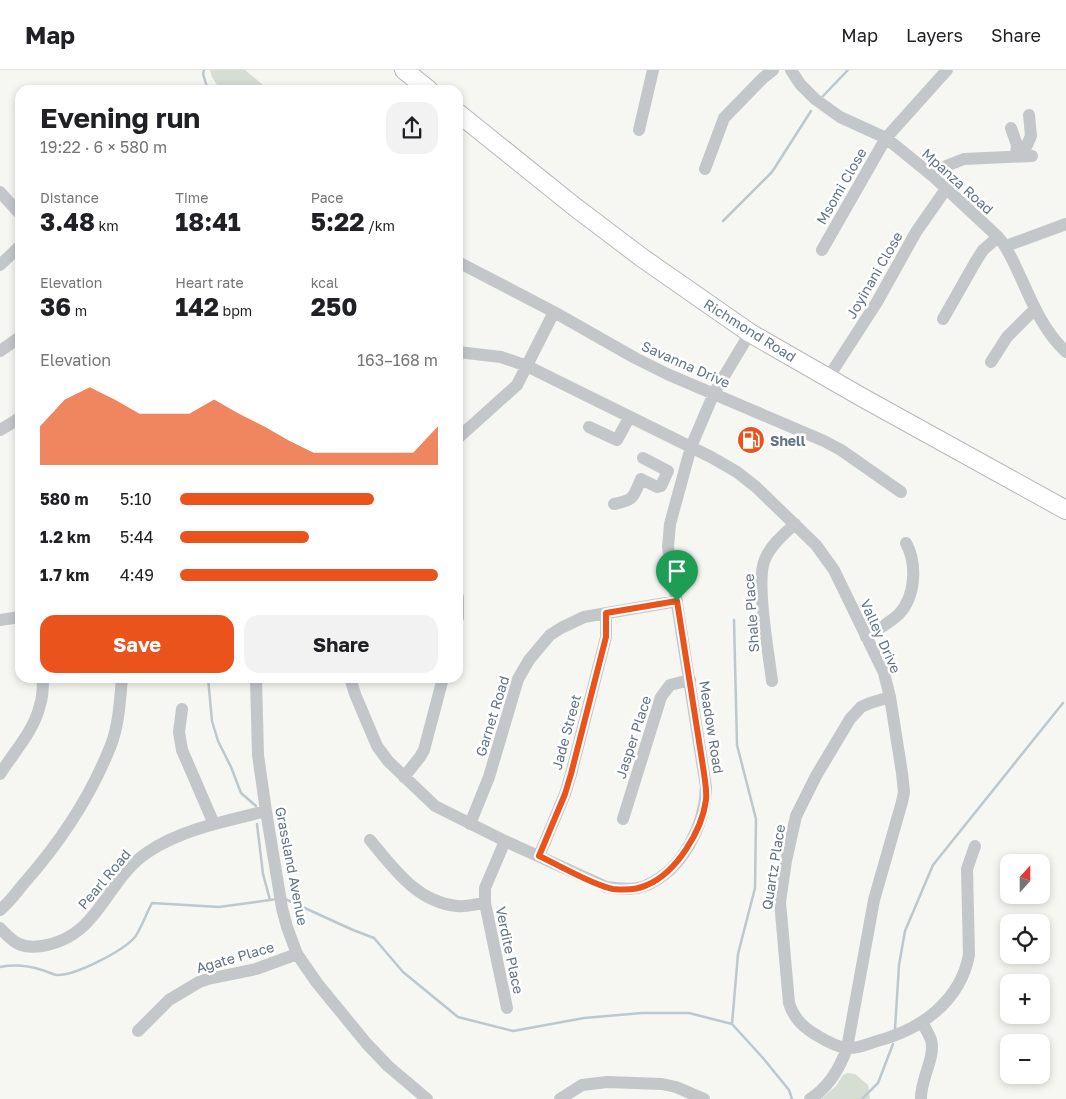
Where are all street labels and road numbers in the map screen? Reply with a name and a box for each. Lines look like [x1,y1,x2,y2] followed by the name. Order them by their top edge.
[812,145,870,227] street label: Msomi Close
[919,145,997,217] street label: Mpanza Road
[842,228,906,322] street label: Joyinani Close
[701,295,799,365] street label: Richmond Road
[639,337,733,391] street label: Savanna Drive
[740,573,762,653] street label: Shale Place
[857,596,905,676] street label: Valley Drive
[472,674,512,758] street label: Garnet Road
[696,679,728,775] street label: Meadow Road
[548,692,584,772] street label: Jade Street
[612,693,654,781] street label: Jasper Place
[272,805,312,927] street label: Grassland Avenue
[758,823,788,911] street label: Quartz Place
[74,846,134,912] street label: Pearl Road
[492,905,528,995] street label: Verdite Place
[194,938,276,976] street label: Agate Place

